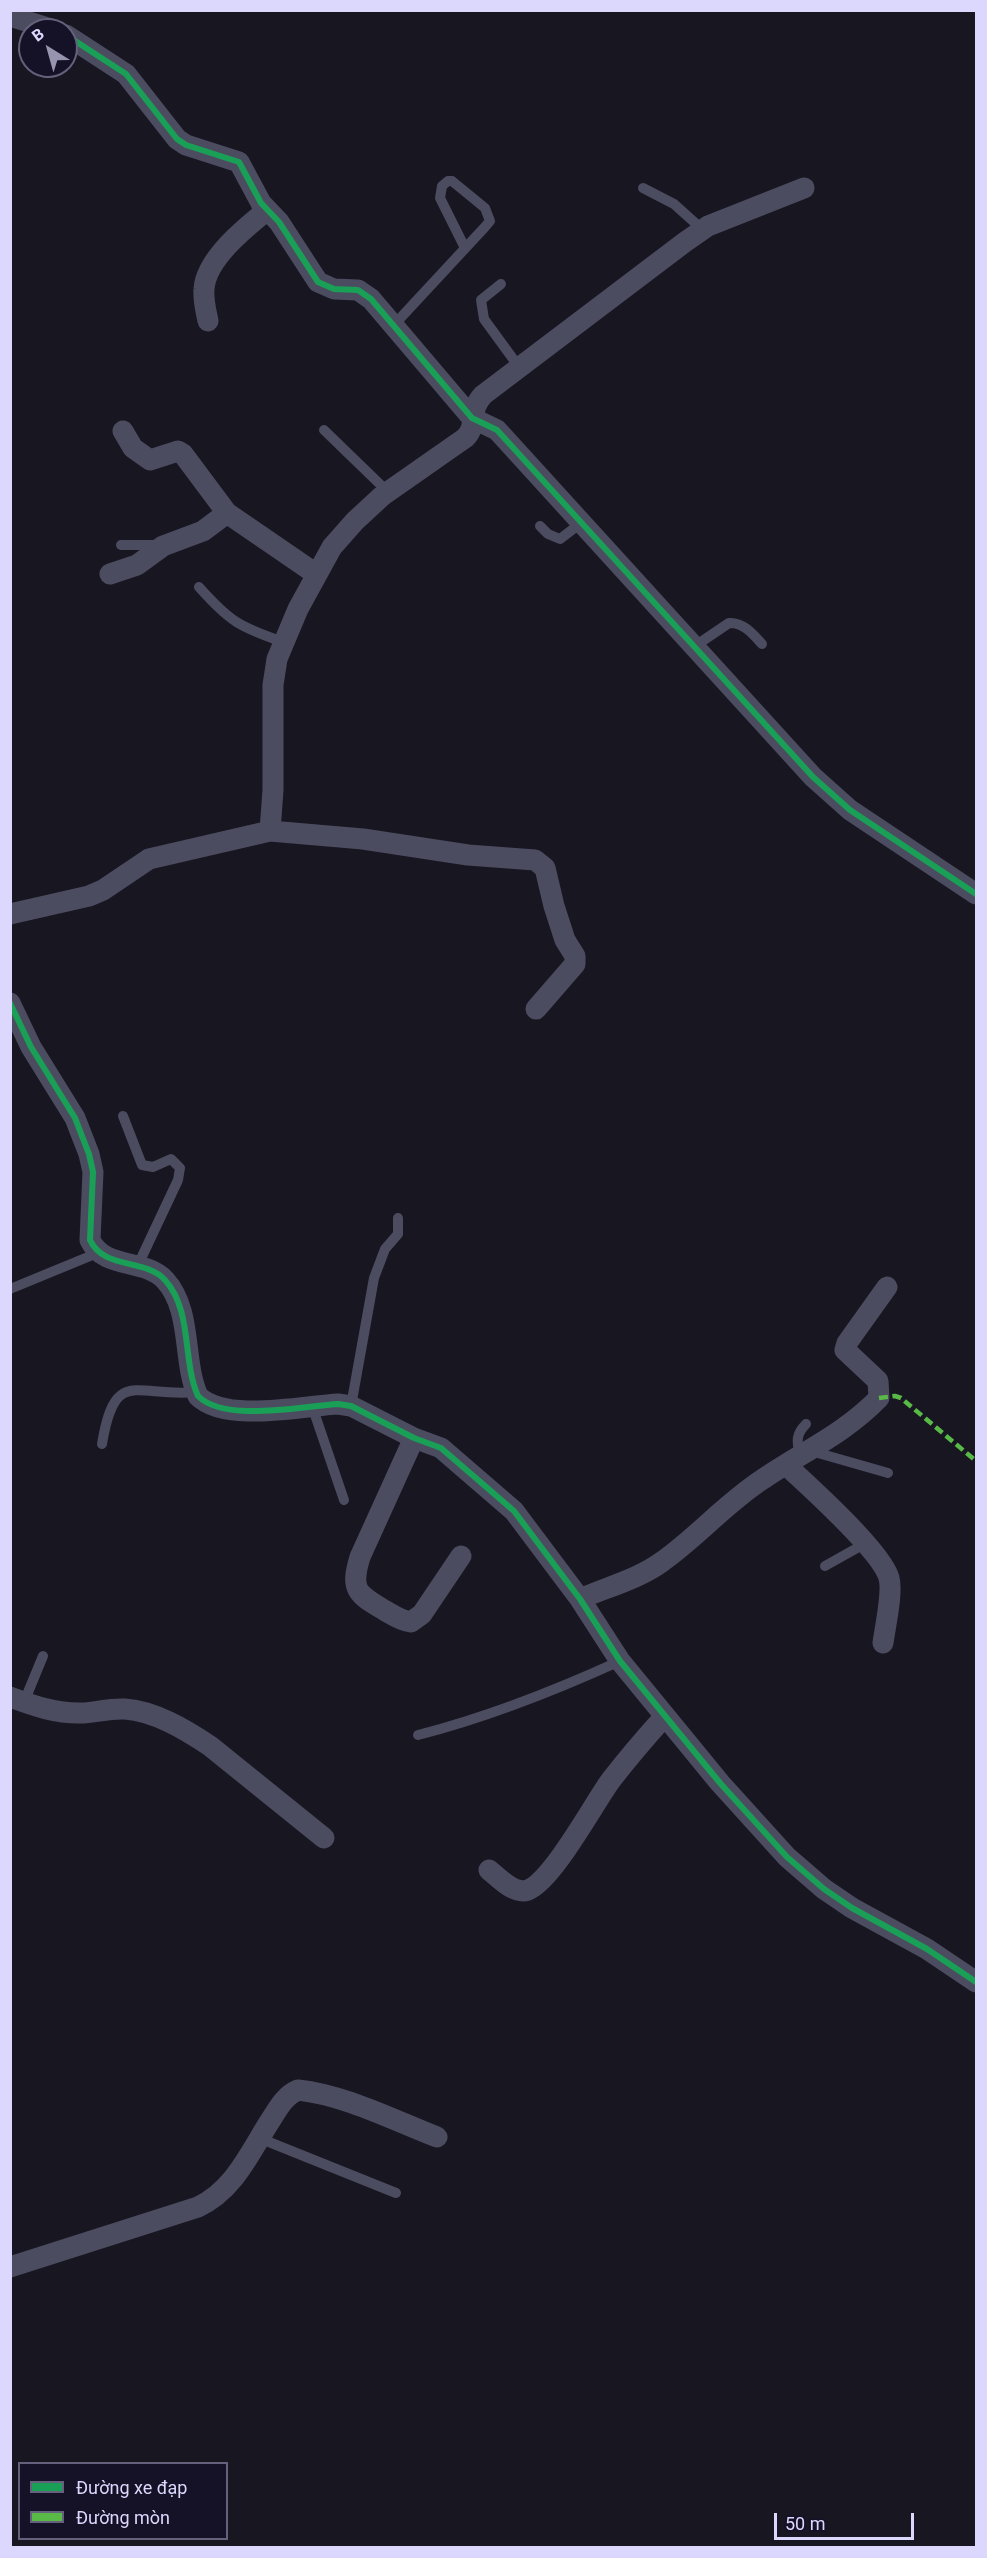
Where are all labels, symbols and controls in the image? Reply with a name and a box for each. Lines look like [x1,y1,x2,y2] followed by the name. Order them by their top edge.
[18,18,78,78] north arrow
[28,24,48,45] text: B
[18,2462,228,2540] legend
[76,2477,187,2498] text: Đường xe đạp
[777,2501,916,2539] scale bar
[76,2507,170,2528] text: Đường mòn
[785,2513,825,2534] text: 50 m

